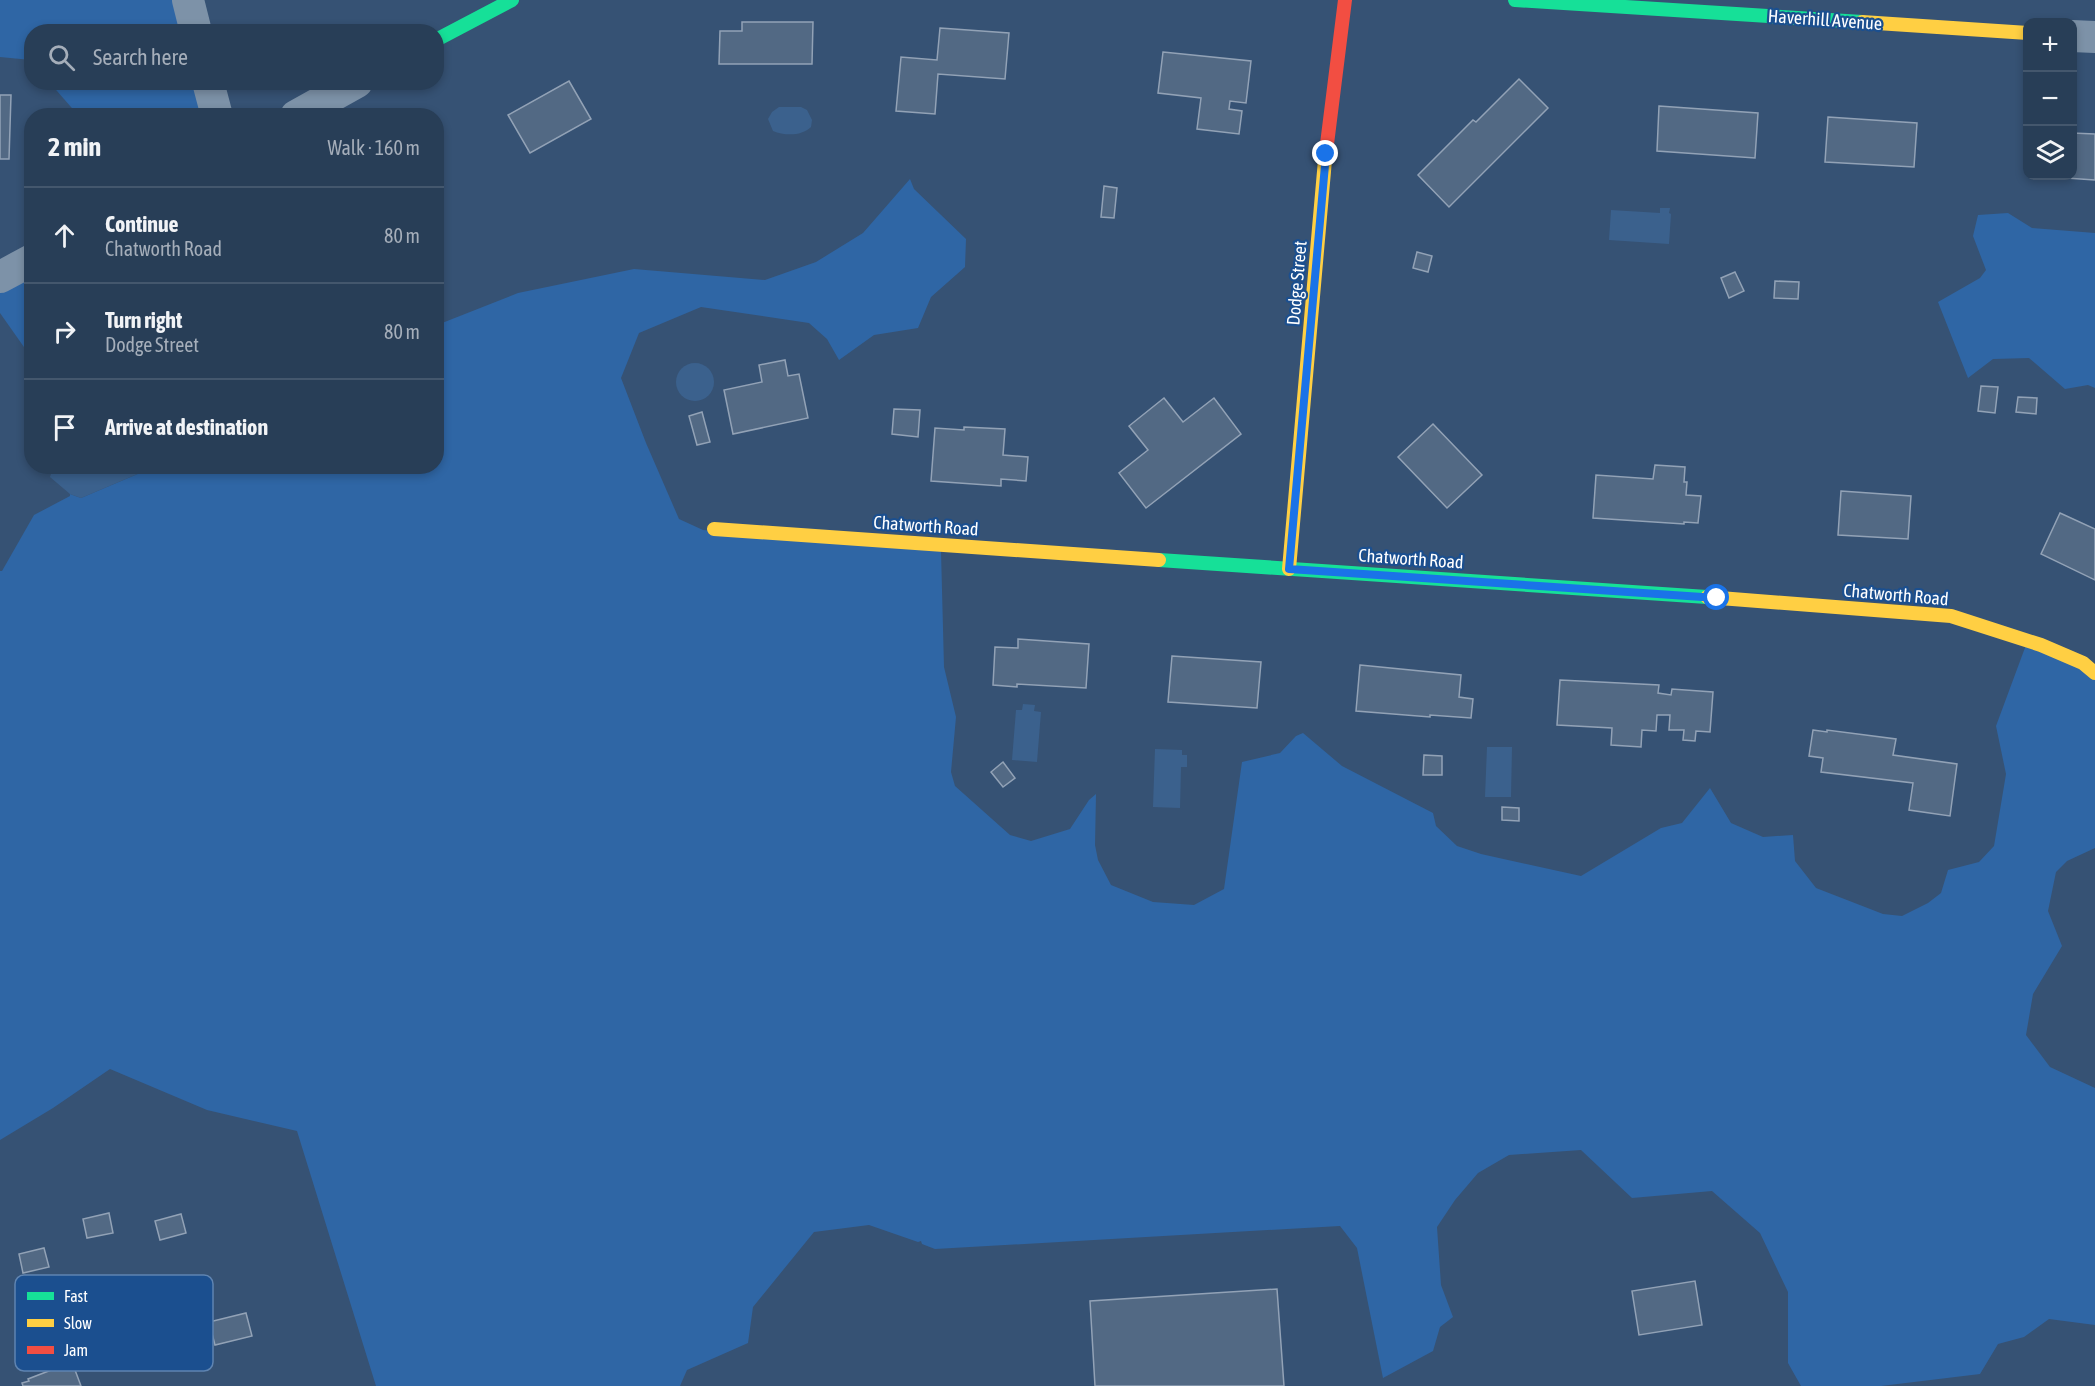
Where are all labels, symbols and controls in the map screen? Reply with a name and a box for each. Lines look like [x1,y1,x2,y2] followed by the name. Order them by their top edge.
[1767,5,1883,34] street label: Haverhill Avenue
[2023,18,2077,180] map controls
[2023,18,2077,72] button: +
[24,24,444,90] search box
[45,41,78,74] icon: search
[93,44,188,70] text: Search here
[2023,72,2077,126] button: −
[2023,126,2077,180] button: layers
[48,132,101,162] text: 2 min
[328,136,420,159] text: Walk · 160 m
[1312,140,1338,166] route end
[105,211,179,237] text: Continue
[48,219,81,252] icon: ahead
[384,224,420,247] text: 80 m
[105,237,222,260] text: Chatworth Road
[1282,240,1311,326] street label: Dodge Street
[105,307,182,333] text: Turn right
[48,315,81,348] icon: right
[384,320,420,343] text: 80 m
[105,333,199,356] text: Dodge Street
[48,411,81,444] icon: arrive
[105,414,268,440] text: Arrive at destination
[873,511,979,540] street label: Chatworth Road
[1358,544,1464,573] street label: Chatworth Road
[1843,579,1949,610] street label: Chatworth Road
[1703,584,1729,610] route start
[15,1275,213,1371] legend
[64,1287,88,1305] text: Fast
[64,1314,92,1332] text: Slow
[64,1341,88,1359] text: Jam

